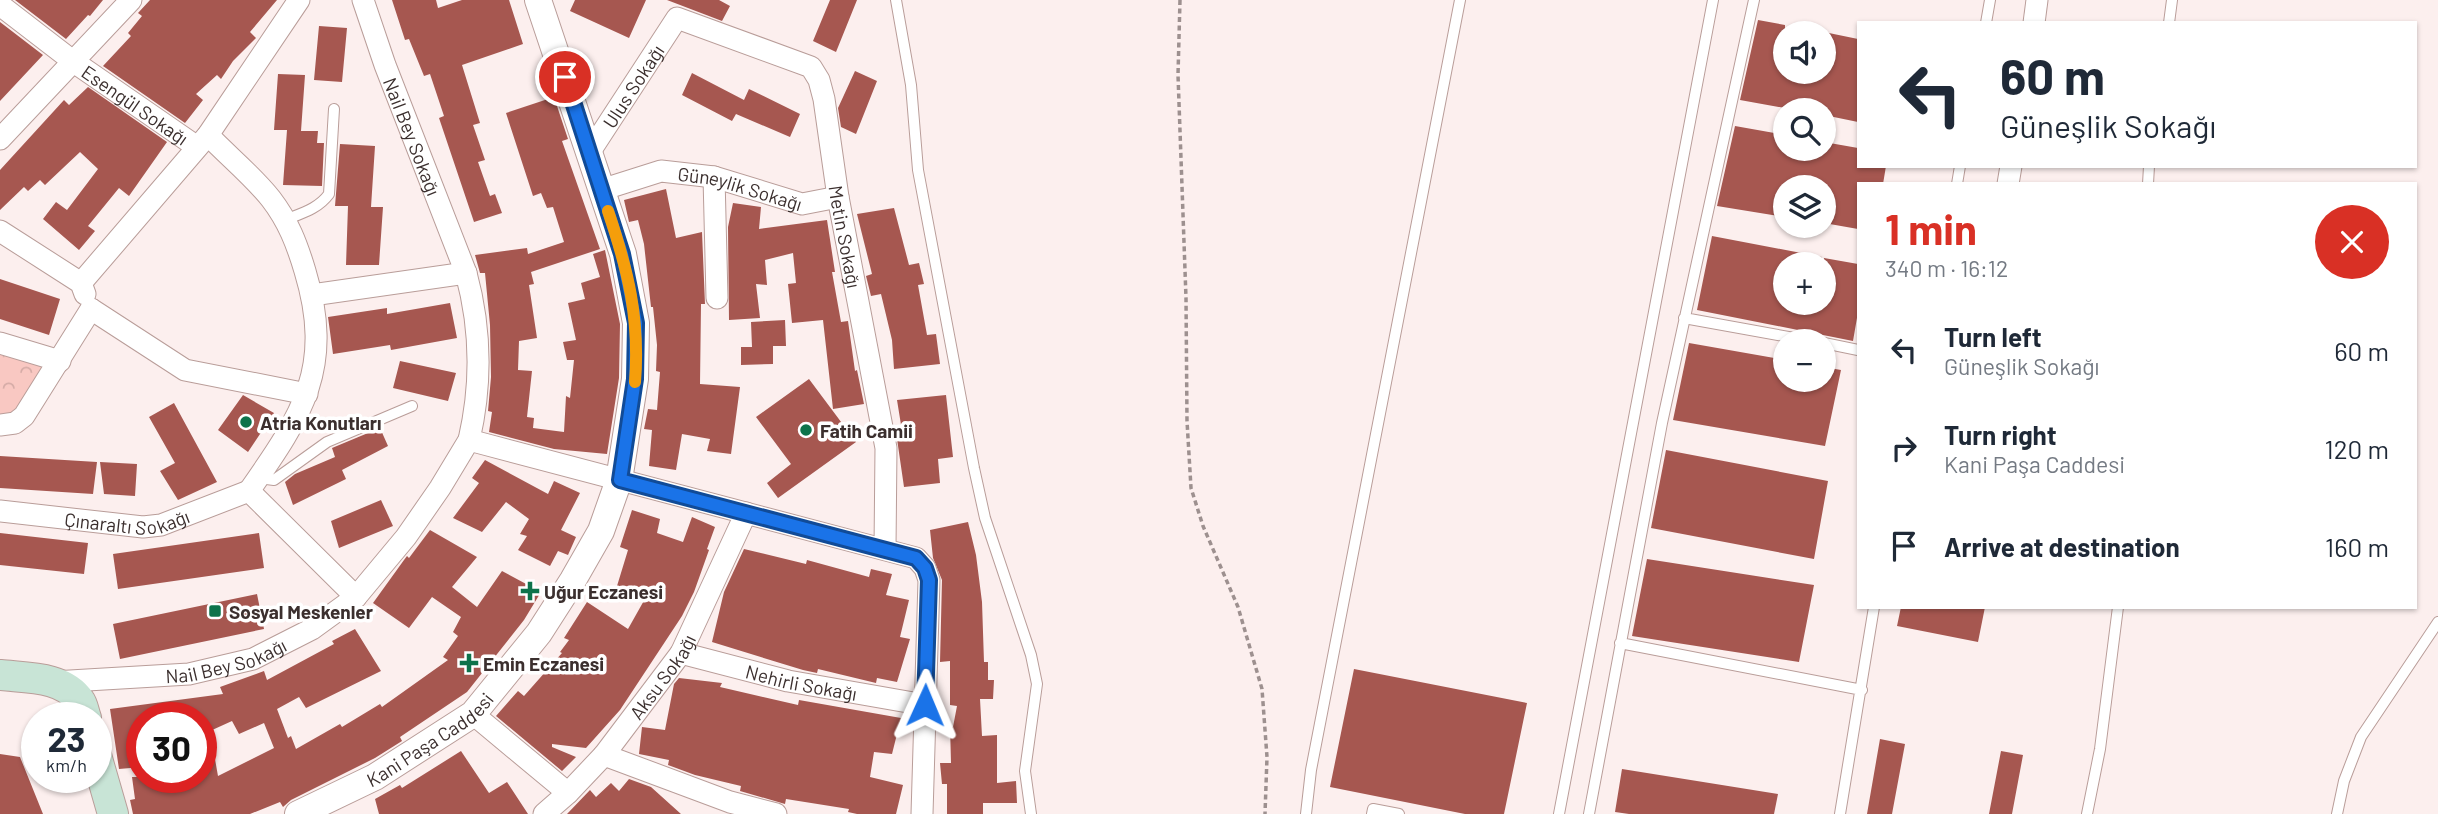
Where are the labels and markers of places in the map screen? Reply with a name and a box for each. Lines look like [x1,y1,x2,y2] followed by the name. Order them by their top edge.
[535,47,595,107] pin
[260,411,382,434] place label: Atria Konutları
[238,414,254,430] marker: Atria Konutları
[820,419,913,442] place label: Fatih Camii
[798,422,814,438] marker: Fatih Camii
[544,580,663,603] place label: Uğur Eczanesi
[522,583,538,599] marker: Uğur Eczanesi
[229,600,374,623] place label: Sosyal Meskenler
[207,603,223,619] marker: Sosyal Meskenler
[483,652,604,675] place label: Emin Eczanesi
[461,655,477,671] marker: Emin Eczanesi

